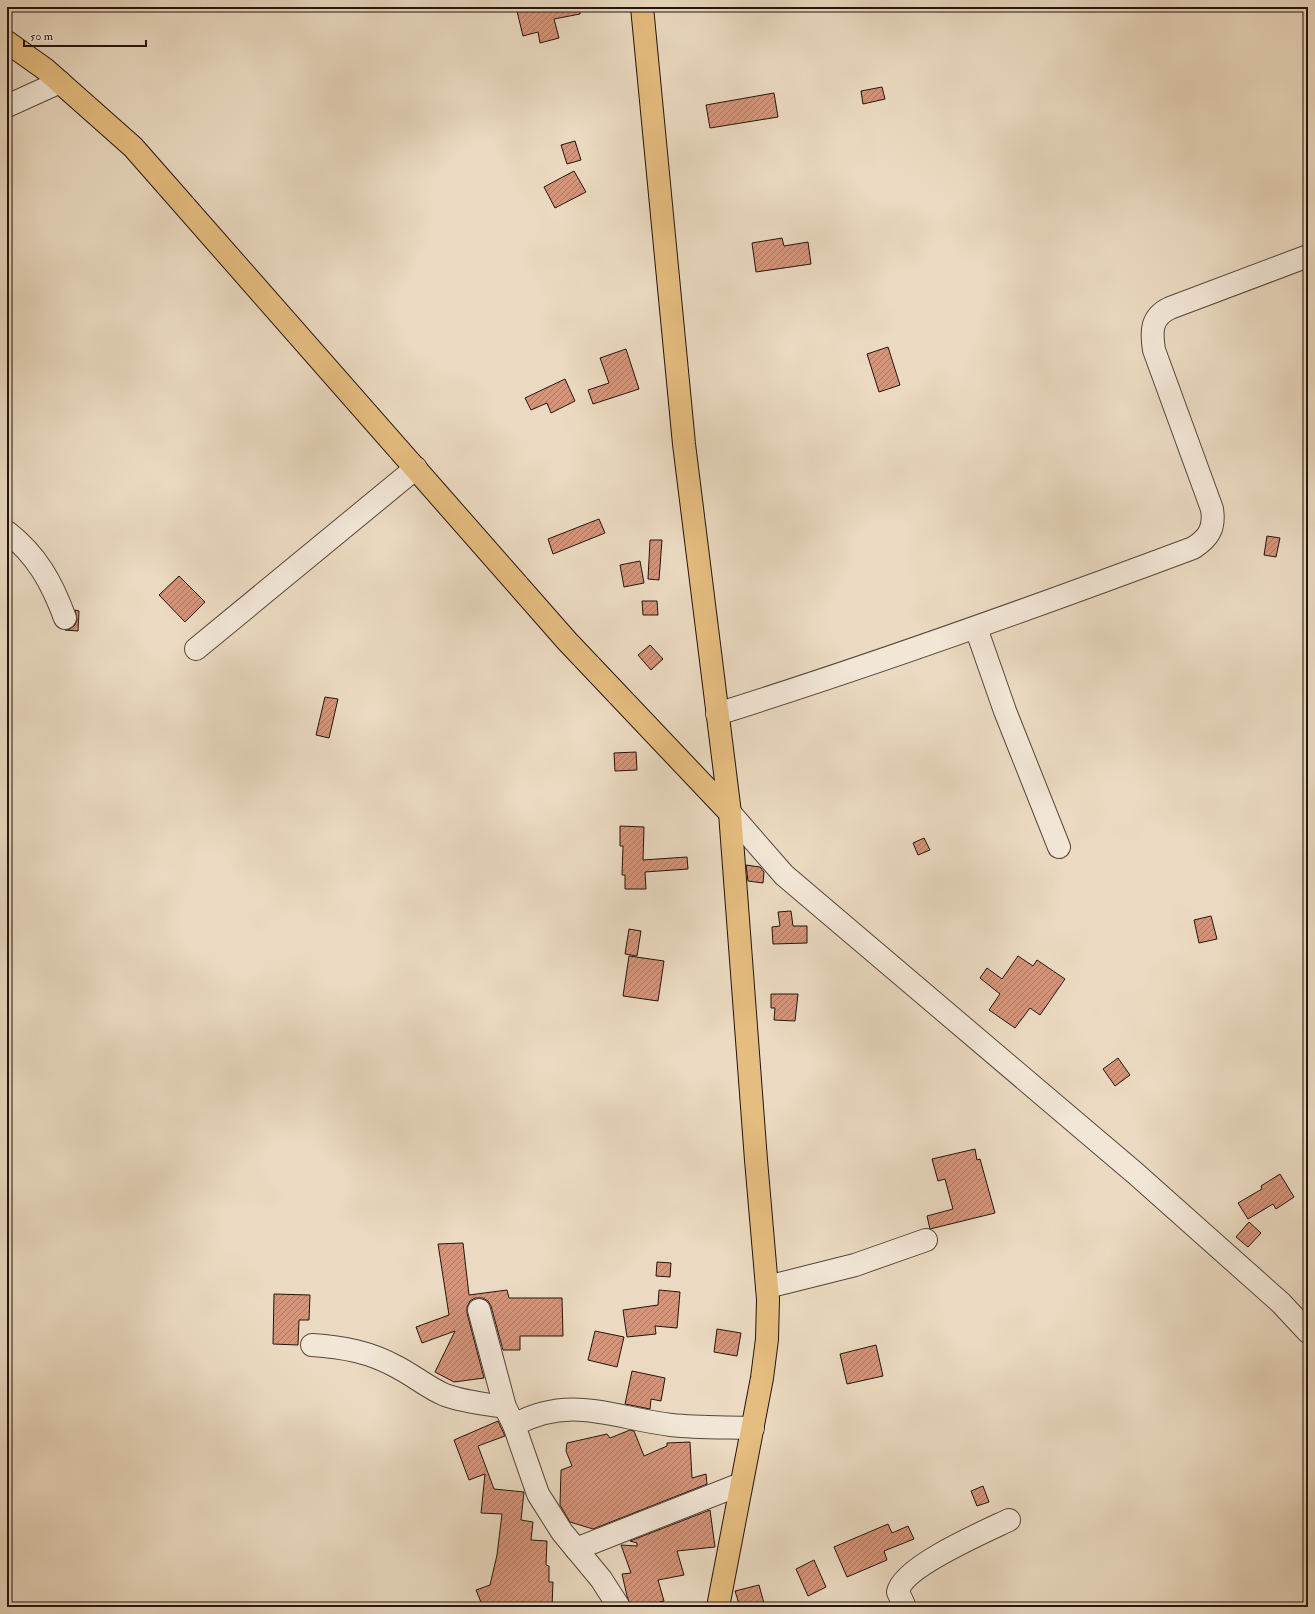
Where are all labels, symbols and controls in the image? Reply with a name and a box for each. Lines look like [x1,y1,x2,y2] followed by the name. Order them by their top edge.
[24,22,146,48] scale bar
[30,29,54,44] text: 50 m

